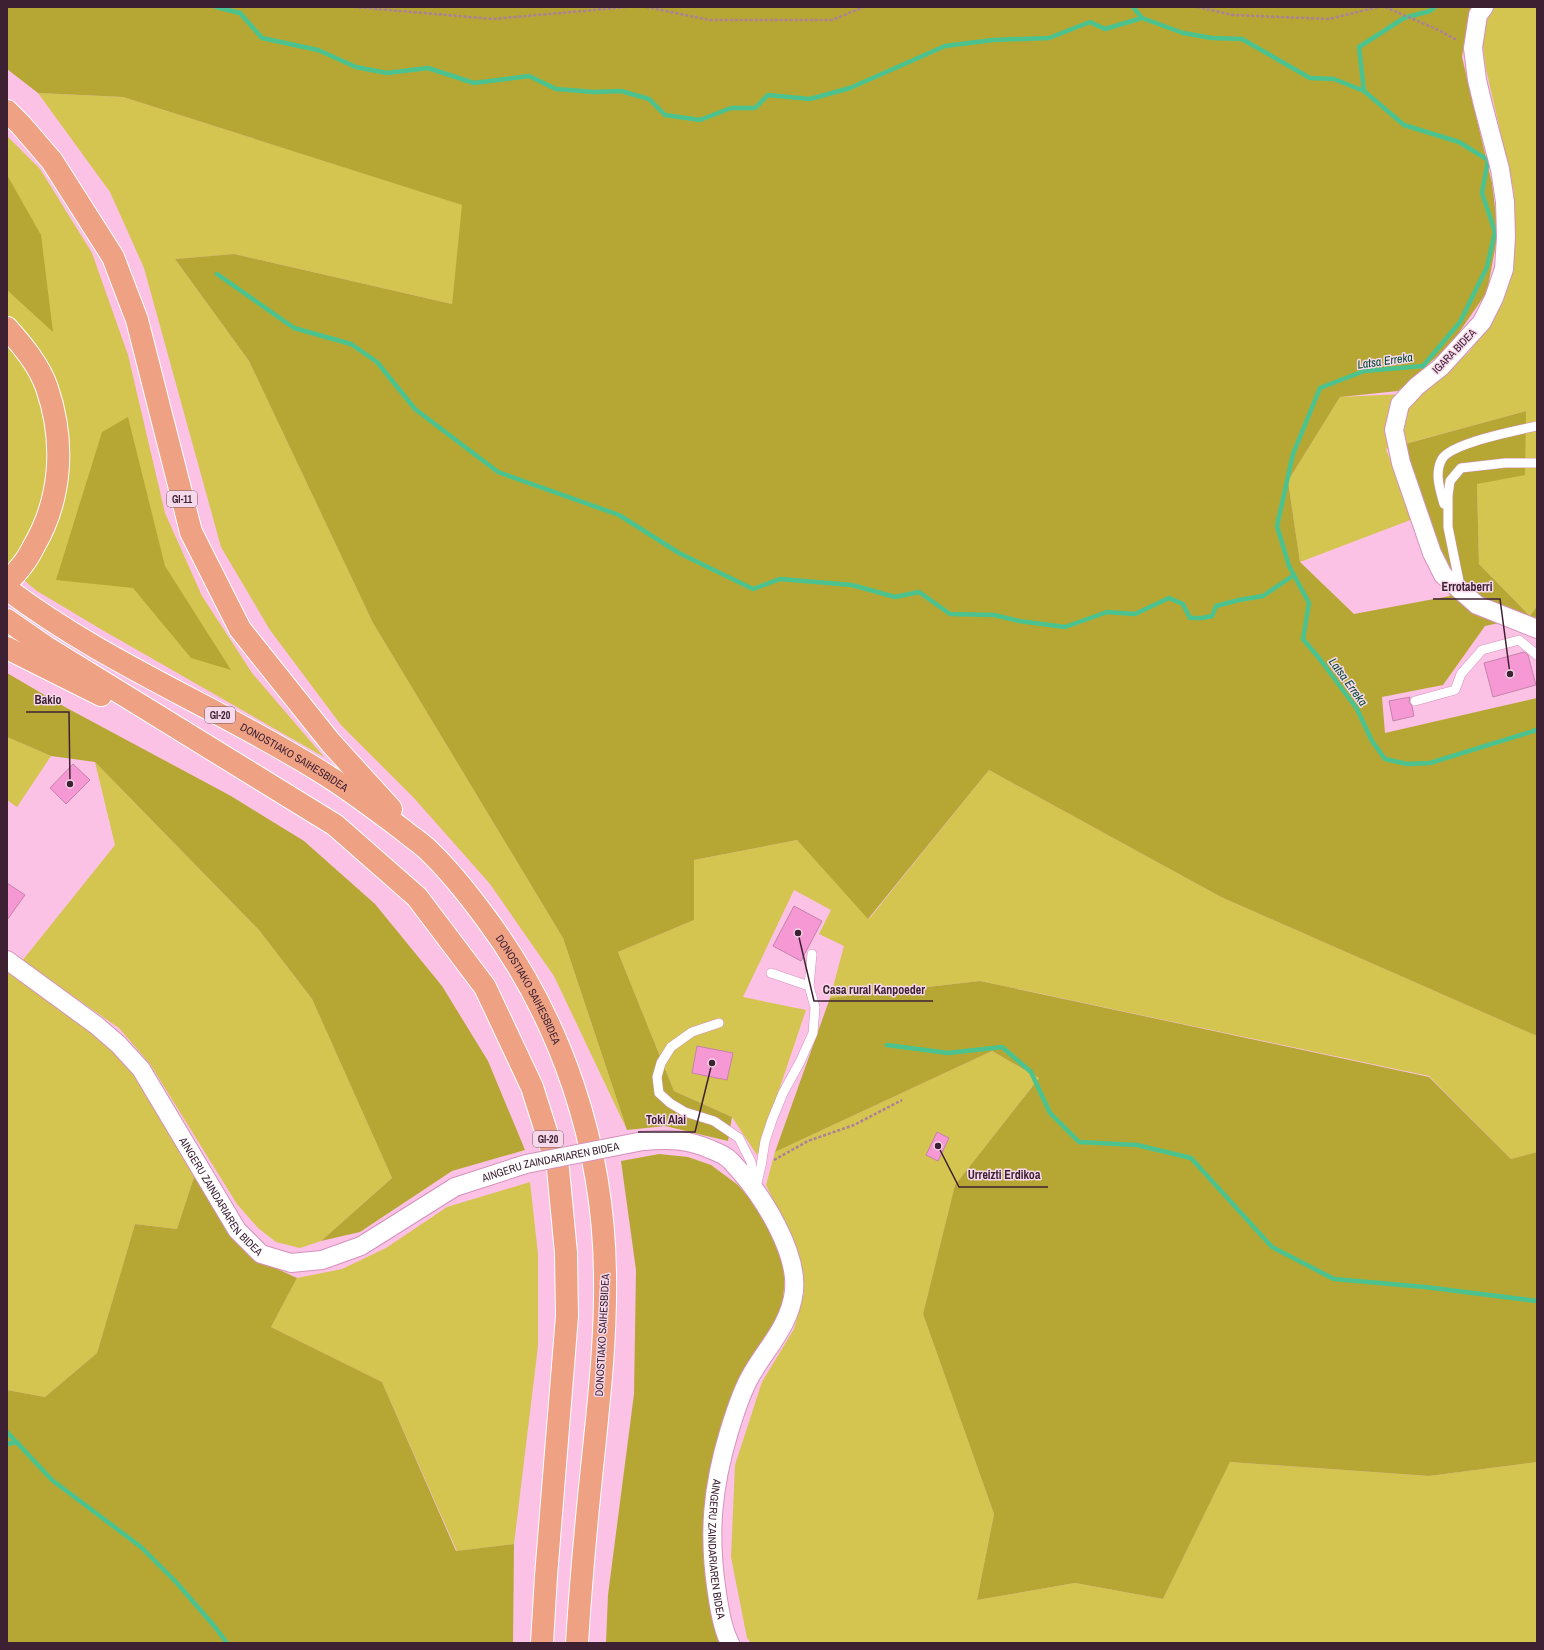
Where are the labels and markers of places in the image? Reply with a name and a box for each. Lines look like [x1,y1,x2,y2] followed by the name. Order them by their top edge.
[1433,575,1500,599] callout: Errotaberri
[26,688,69,712] callout: Bakio
[814,977,933,1001] callout: Casa rural Kanpoeder
[638,1108,695,1132] callout: Toki Alai
[959,1163,1048,1187] callout: Urreizti Erdikoa

